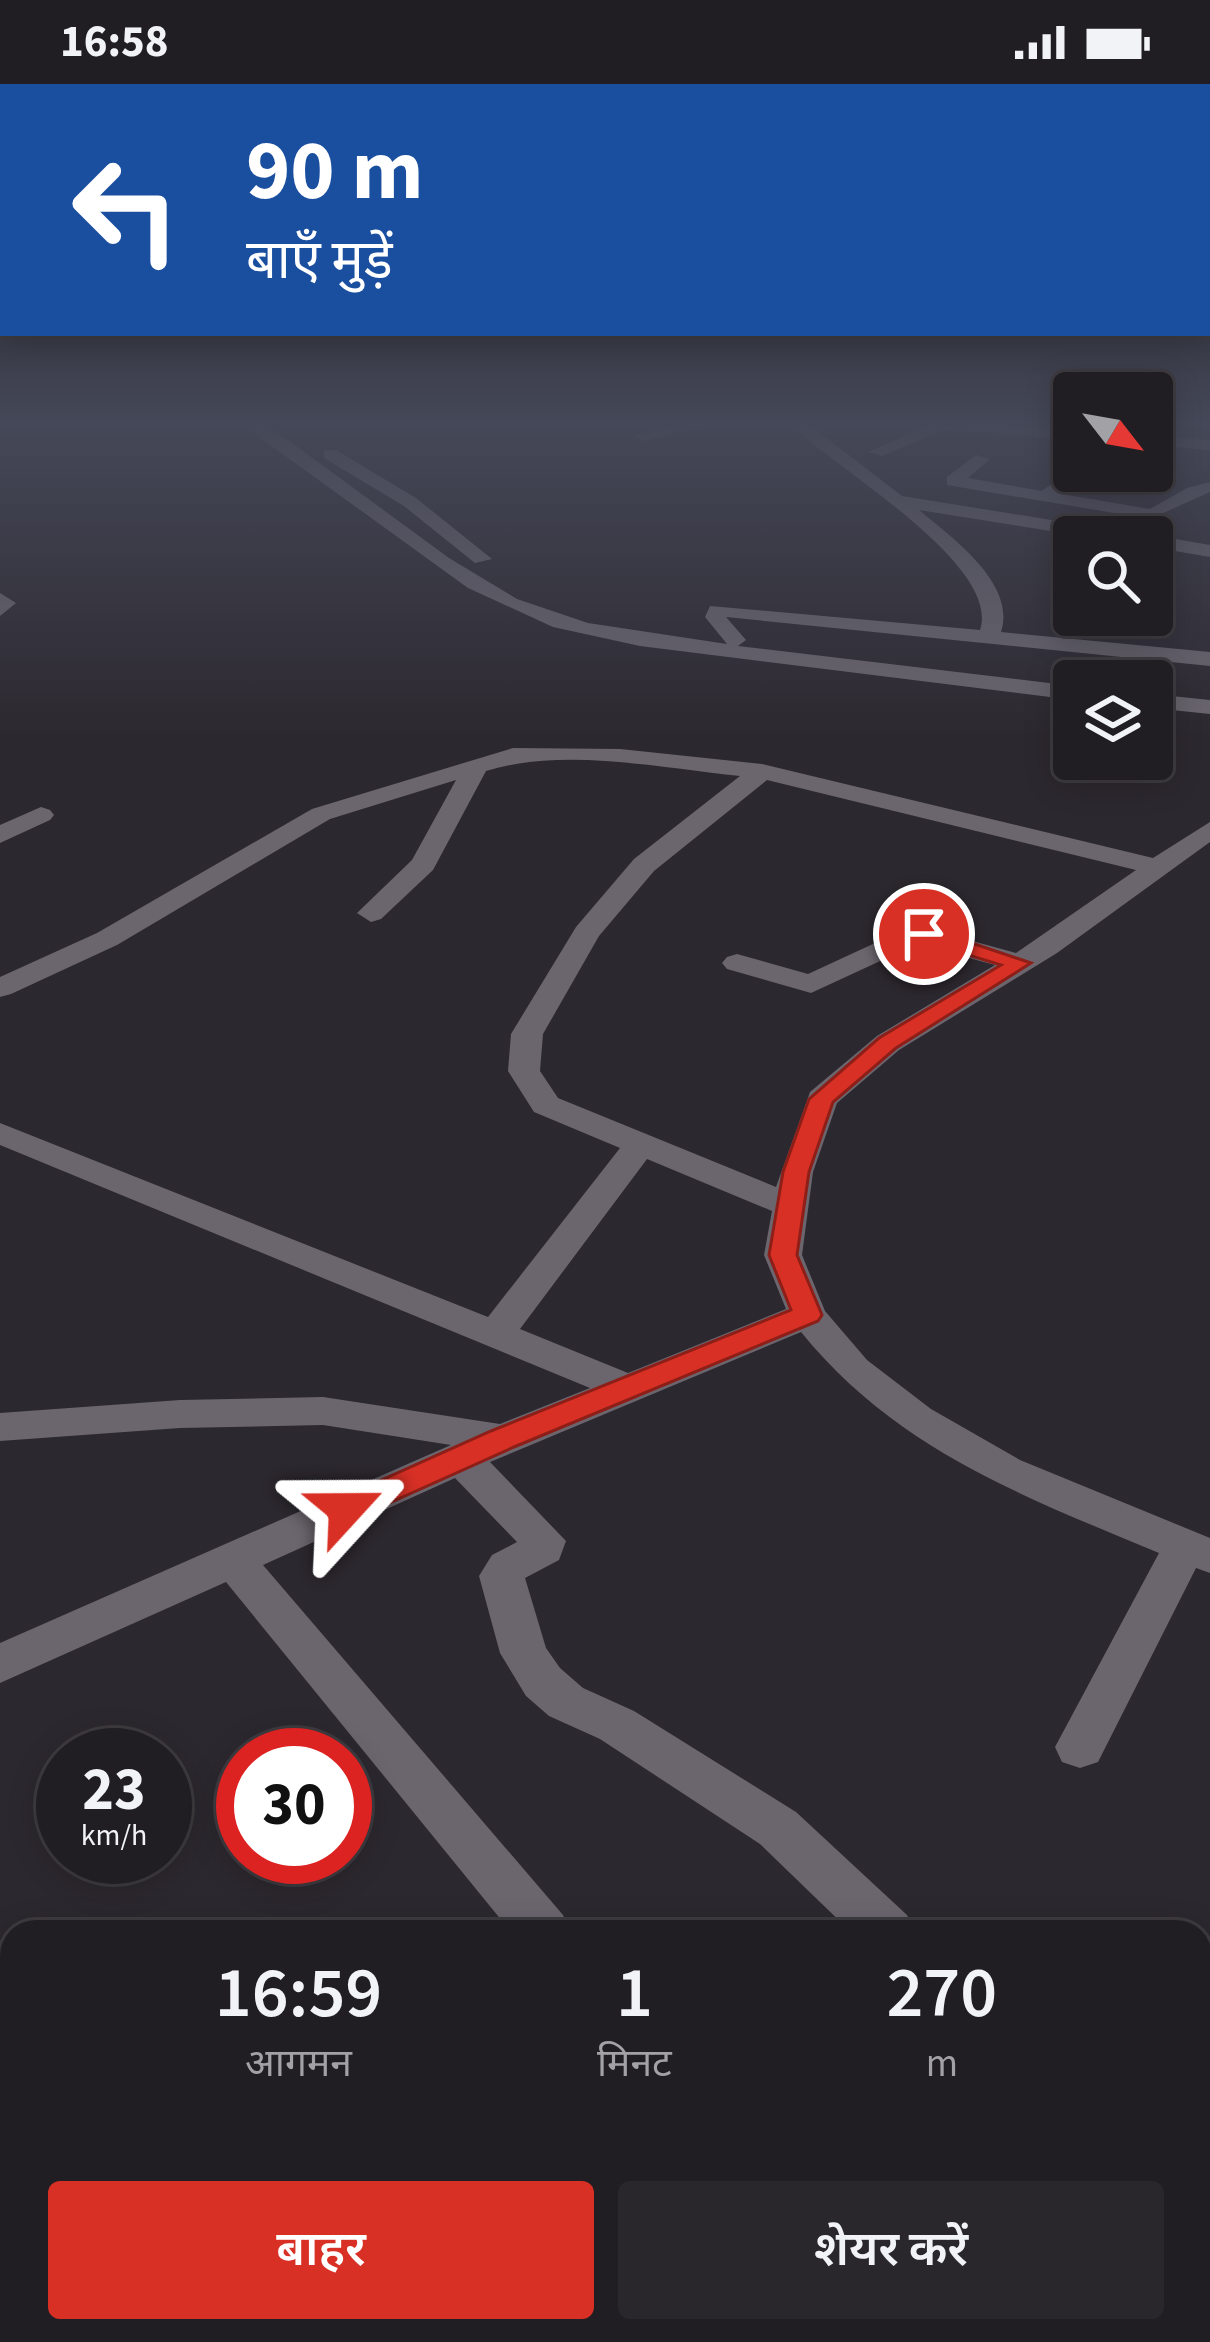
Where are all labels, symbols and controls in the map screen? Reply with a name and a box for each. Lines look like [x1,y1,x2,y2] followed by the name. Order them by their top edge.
[60,10,169,74] text: 16:58
[246,112,424,232] text: 90 m
[48,132,204,288] icon: left
[246,223,393,300] text: बाएँ मुड़ें
[1053,372,1173,492] north arrow
[1053,372,1173,780] map controls
[1053,516,1173,636] button: search
[1053,660,1173,780] button: layers
[873,883,975,985] pin
[891,901,957,967] icon: arrive
[283,1446,409,1572] position arrow
[216,1728,372,1884] speed limit sign: 30
[82,1748,146,1833] text: 23
[81,1814,147,1857] text: km/h
[215,1942,382,2045] text: 16:59
[616,1942,653,2045] text: 1
[886,1942,997,2045] text: 270
[245,2036,352,2092] text: आगमन
[597,2036,672,2092] text: मिनट
[926,2036,958,2092] text: m
[48,2181,594,2319] button: बाहर
[618,2181,1164,2319] button: शेयर करें

